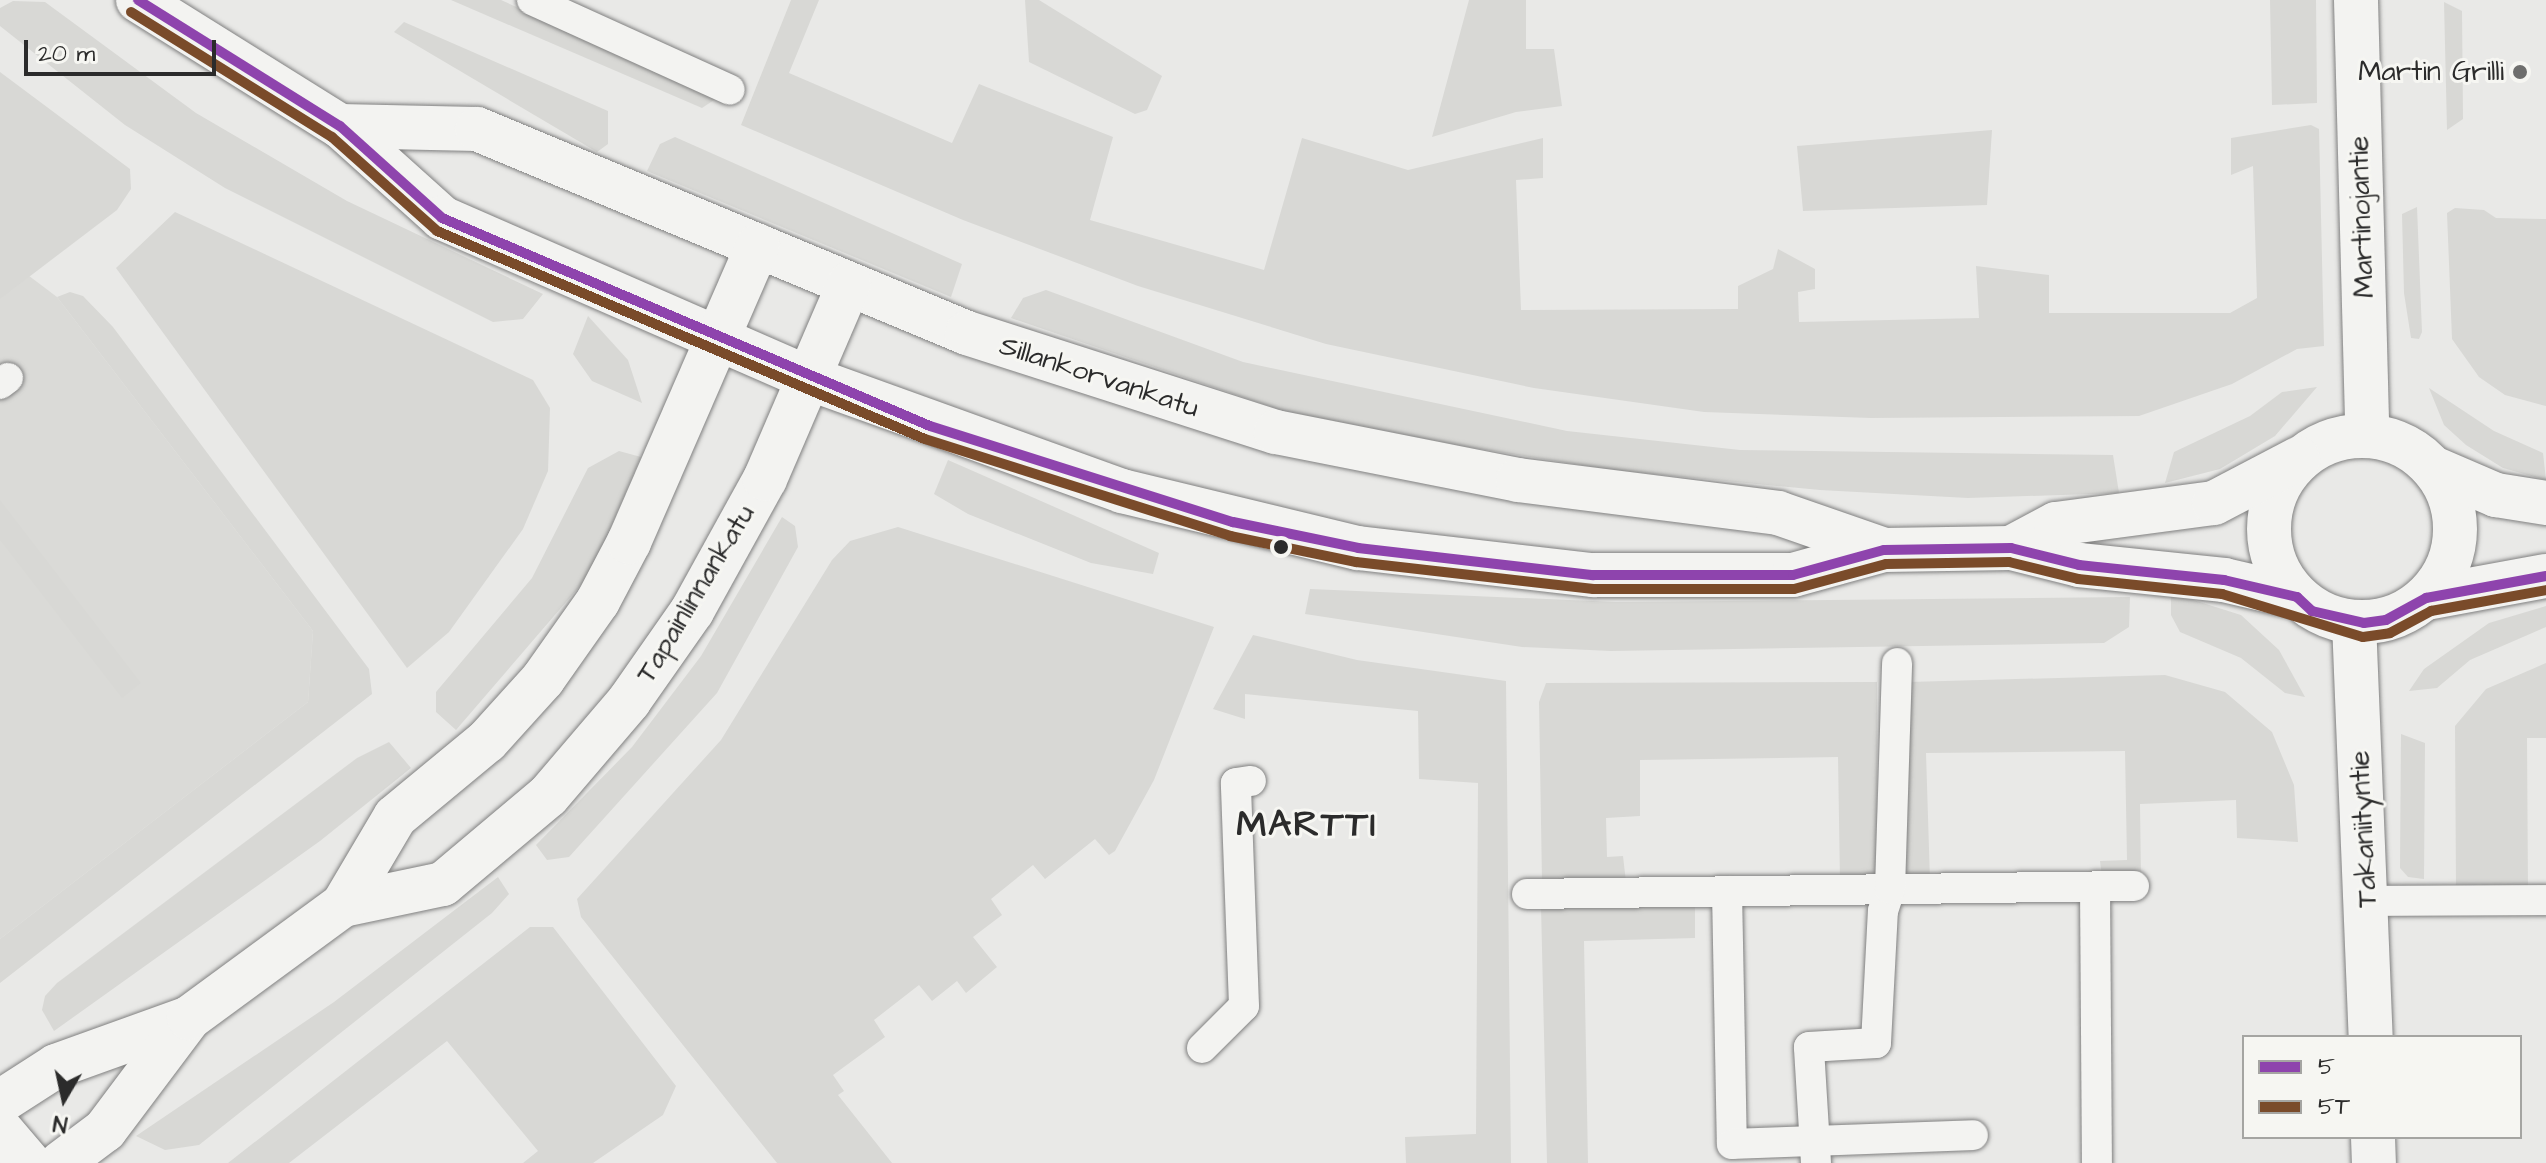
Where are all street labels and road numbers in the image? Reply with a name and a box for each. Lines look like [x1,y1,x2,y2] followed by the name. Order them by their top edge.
[2342,135,2382,299] street label: Martinojantie
[995,329,1203,425] street label: Sillankorvankatu
[630,499,762,689] street label: Tapainlinnankatu
[2343,750,2385,908] street label: Takaniityntie

